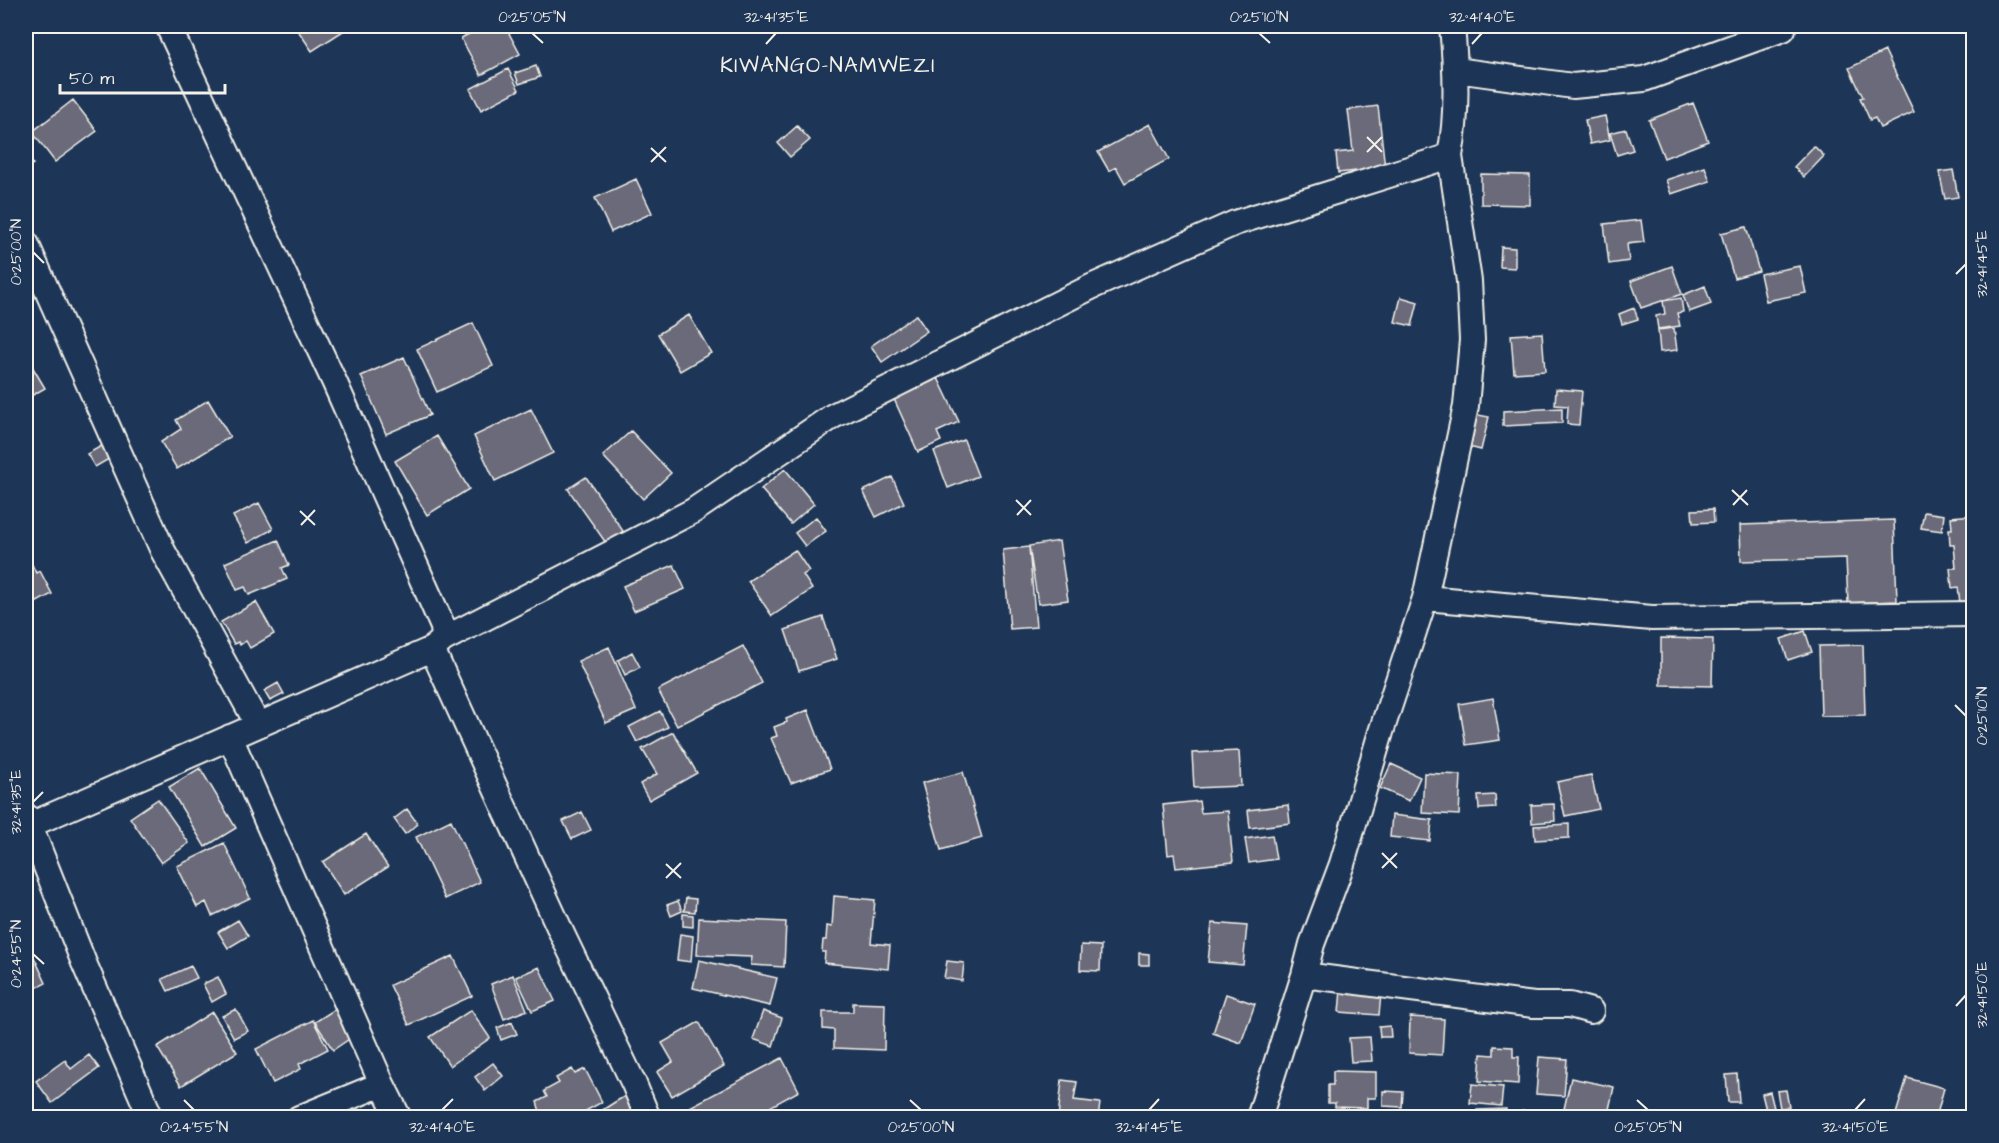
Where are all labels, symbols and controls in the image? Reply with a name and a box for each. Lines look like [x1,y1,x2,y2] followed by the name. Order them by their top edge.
[498,7,566,28] text: 0°25'05"N
[744,7,808,28] text: 32°41'35"E
[1230,7,1288,28] text: 0°25'10"N
[1449,7,1515,28] text: 32°41'40"E
[720,51,936,80] district label: KIWANGO-NAMWEZI
[60,57,225,95] scale bar
[69,66,114,91] text: 50 m
[6,219,27,285] text: 0°25'00"N
[1972,230,1993,298] text: 32°41'45"E
[1972,687,1993,745] text: 0°25'10"N
[6,770,27,834] text: 32°41'35"E
[6,920,27,988] text: 0°24'55"N
[1972,962,1993,1028] text: 32°41'50"E
[160,1117,228,1138] text: 0°24'55"N
[409,1117,475,1138] text: 32°41'40"E
[888,1117,954,1138] text: 0°25'00"N
[1115,1117,1183,1138] text: 32°41'45"E
[1614,1117,1682,1138] text: 0°25'05"N
[1822,1117,1888,1138] text: 32°41'50"E

